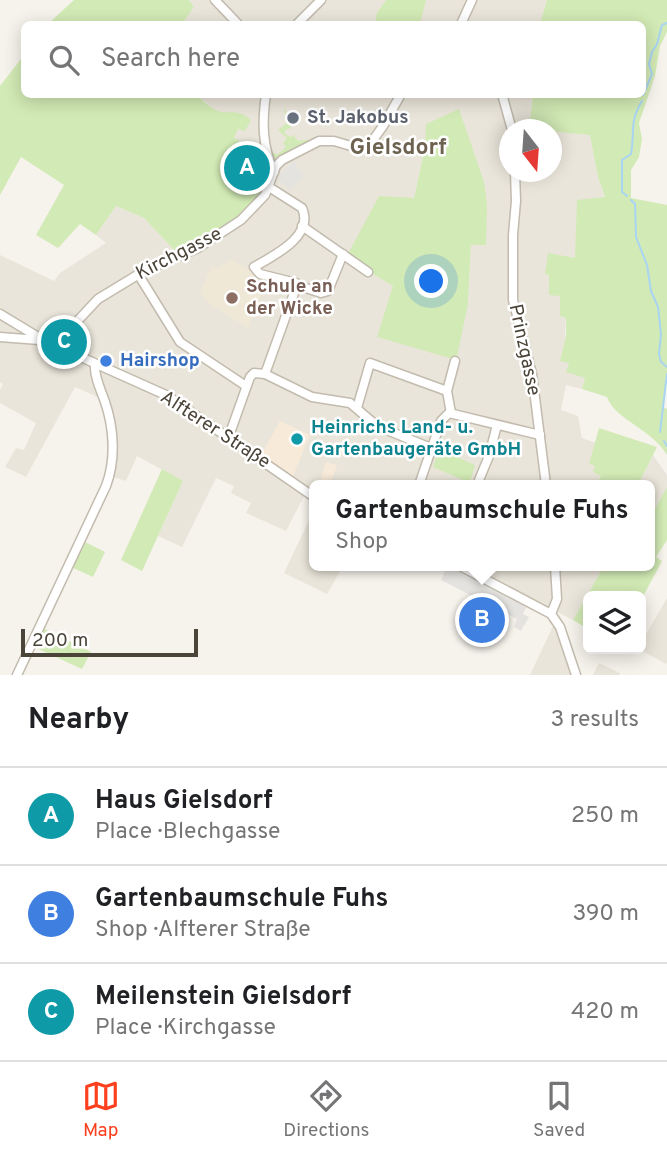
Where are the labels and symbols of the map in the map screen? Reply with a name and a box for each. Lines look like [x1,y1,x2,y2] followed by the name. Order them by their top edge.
[307,106,409,130] place label: St. Jakobus
[285,110,301,126] marker: St. Jakobus
[499,119,562,182] north arrow
[350,134,446,163] district label: Gielsdorf
[224,142,270,194] pin: A
[132,222,226,286] street label: Kirchgasse
[414,264,448,298] your location
[246,275,333,321] place label: Schule an der Wicke
[224,290,240,306] marker: Schule an der Wicke
[503,302,545,398] street label: Prinzgasse
[41,316,87,368] pin: C
[120,349,200,373] place label: Hairshop
[98,353,114,369] marker: Hairshop
[156,386,274,474] street label: Alfterer Straße
[311,416,521,462] place label: Heinrichs Land- u. Gartenbaugeräte GmbH
[289,431,305,447] marker: Heinrichs Land- u. Gartenbaugeräte GmbH
[459,594,505,646] pin: B
[21,626,198,658] scale bar

